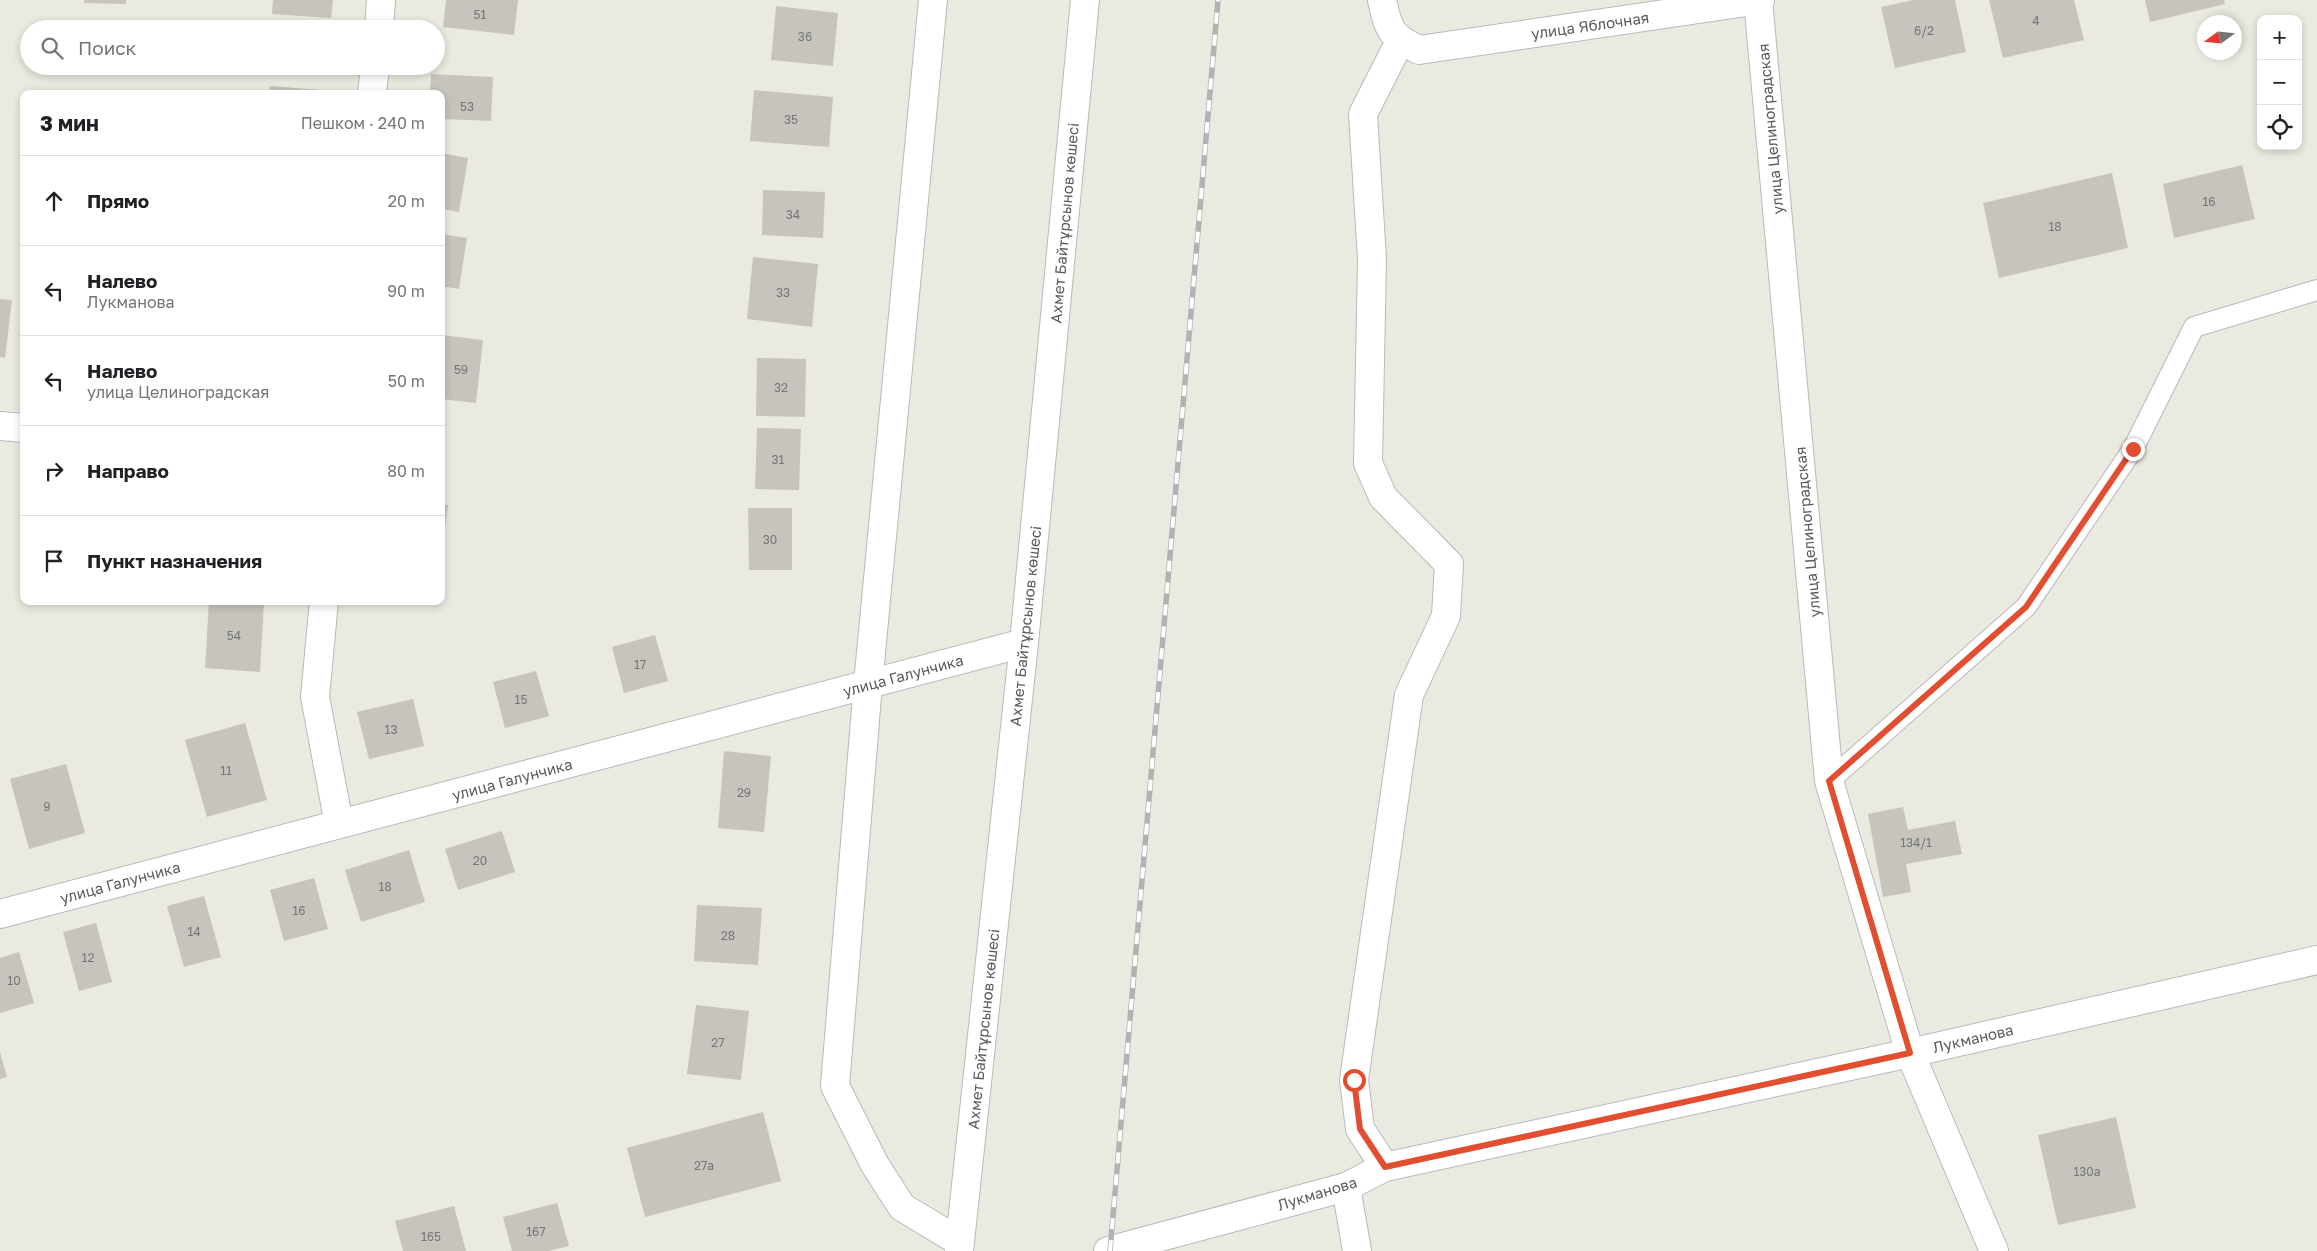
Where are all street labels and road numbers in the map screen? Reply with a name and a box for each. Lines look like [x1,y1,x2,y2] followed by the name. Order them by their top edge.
[1530,8,1650,42] street label: улица Яблочная
[1754,43,1786,215] street label: улица Целиноградская
[1046,122,1083,324] street label: Ахмет Байтұрсынов көшесі
[1791,446,1823,618] street label: улица Целиноградская
[1006,525,1045,727] street label: Ахмет Байтұрсынов көшесі
[841,650,965,700] street label: улица Галунчика
[450,754,574,804] street label: улица Галунчика
[58,857,182,907] street label: улица Галунчика
[964,928,1003,1130] street label: Ахмет Байтұрсынов көшесі
[1931,1020,2015,1056] street label: Лукманова
[1275,1172,1359,1214] street label: Лукманова

